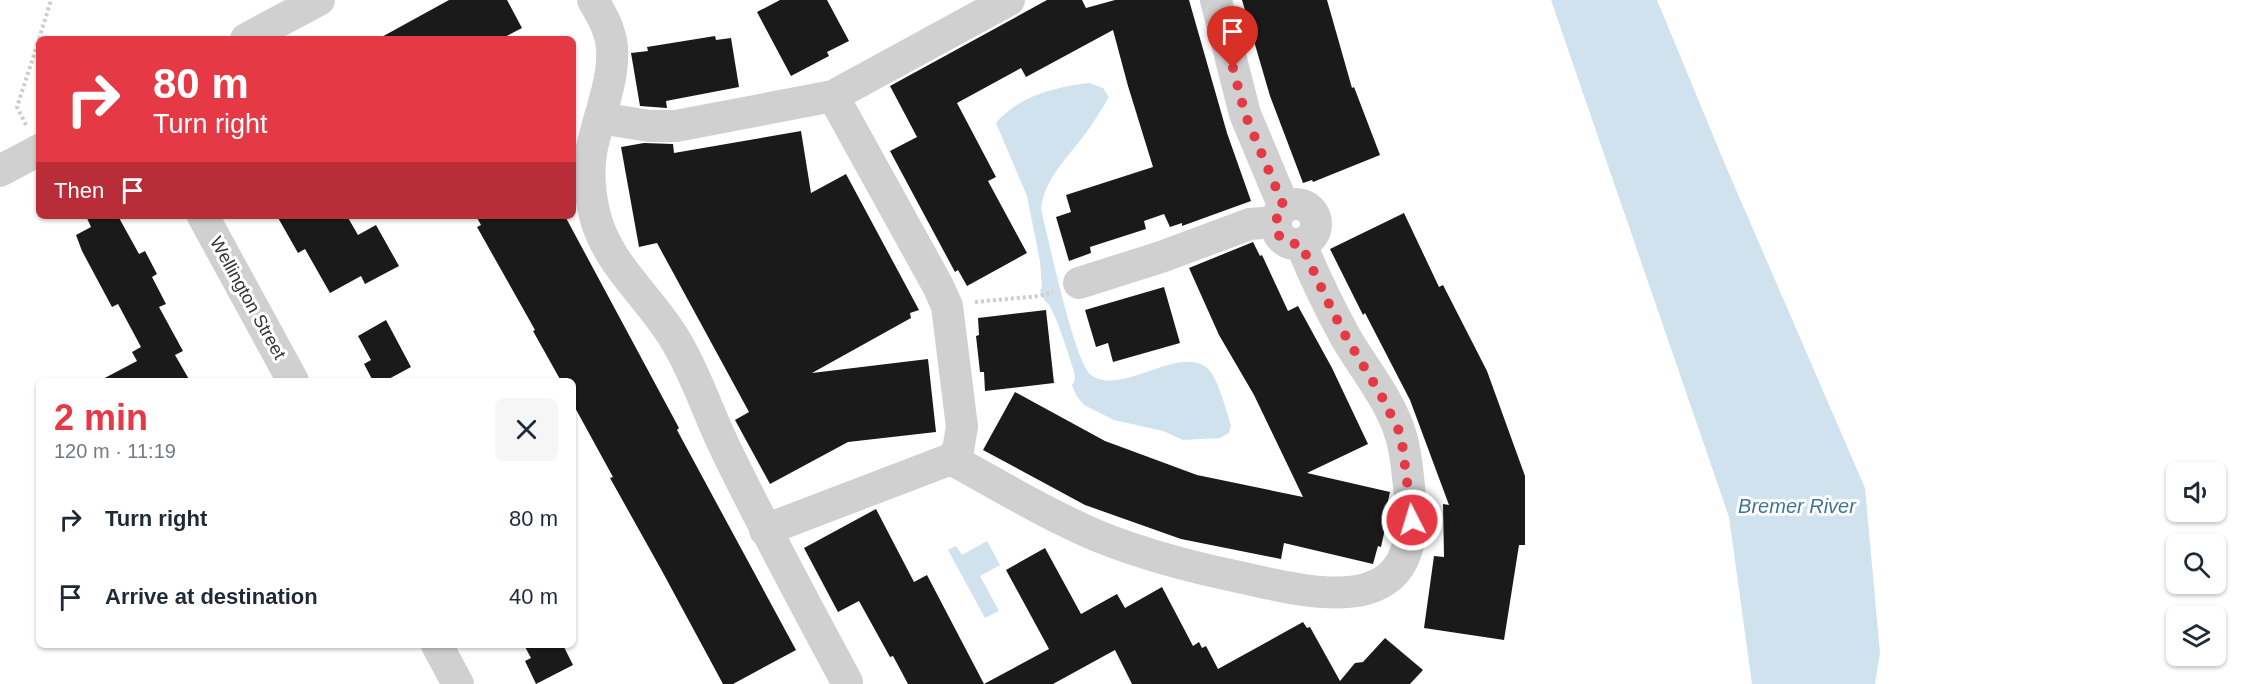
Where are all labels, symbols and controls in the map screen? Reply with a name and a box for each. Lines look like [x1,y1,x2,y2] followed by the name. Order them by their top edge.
[1207,6,1258,68] pin
[1216,15,1249,48] icon: arrive
[54,60,132,138] icon: right
[153,60,249,107] text: 80 m
[153,109,268,139] text: Turn right
[116,174,149,207] icon: arrive
[54,178,104,203] text: Then
[206,233,290,363] street label: Wellington Street
[54,397,148,438] text: 2 min
[495,398,558,461] button: close
[54,440,176,462] text: 120 m · 11:19
[2166,462,2226,666] map controls
[2166,462,2226,522] button: sound
[1380,488,1444,552] position arrow
[1738,495,1857,517] water label: Bremer River
[54,503,87,536] icon: right
[105,506,207,531] text: Turn right
[509,506,558,531] text: 80 m
[2166,534,2226,594] button: search
[54,581,87,614] icon: arrive
[105,584,318,609] text: Arrive at destination
[509,584,558,609] text: 40 m
[2166,606,2226,666] button: layers

